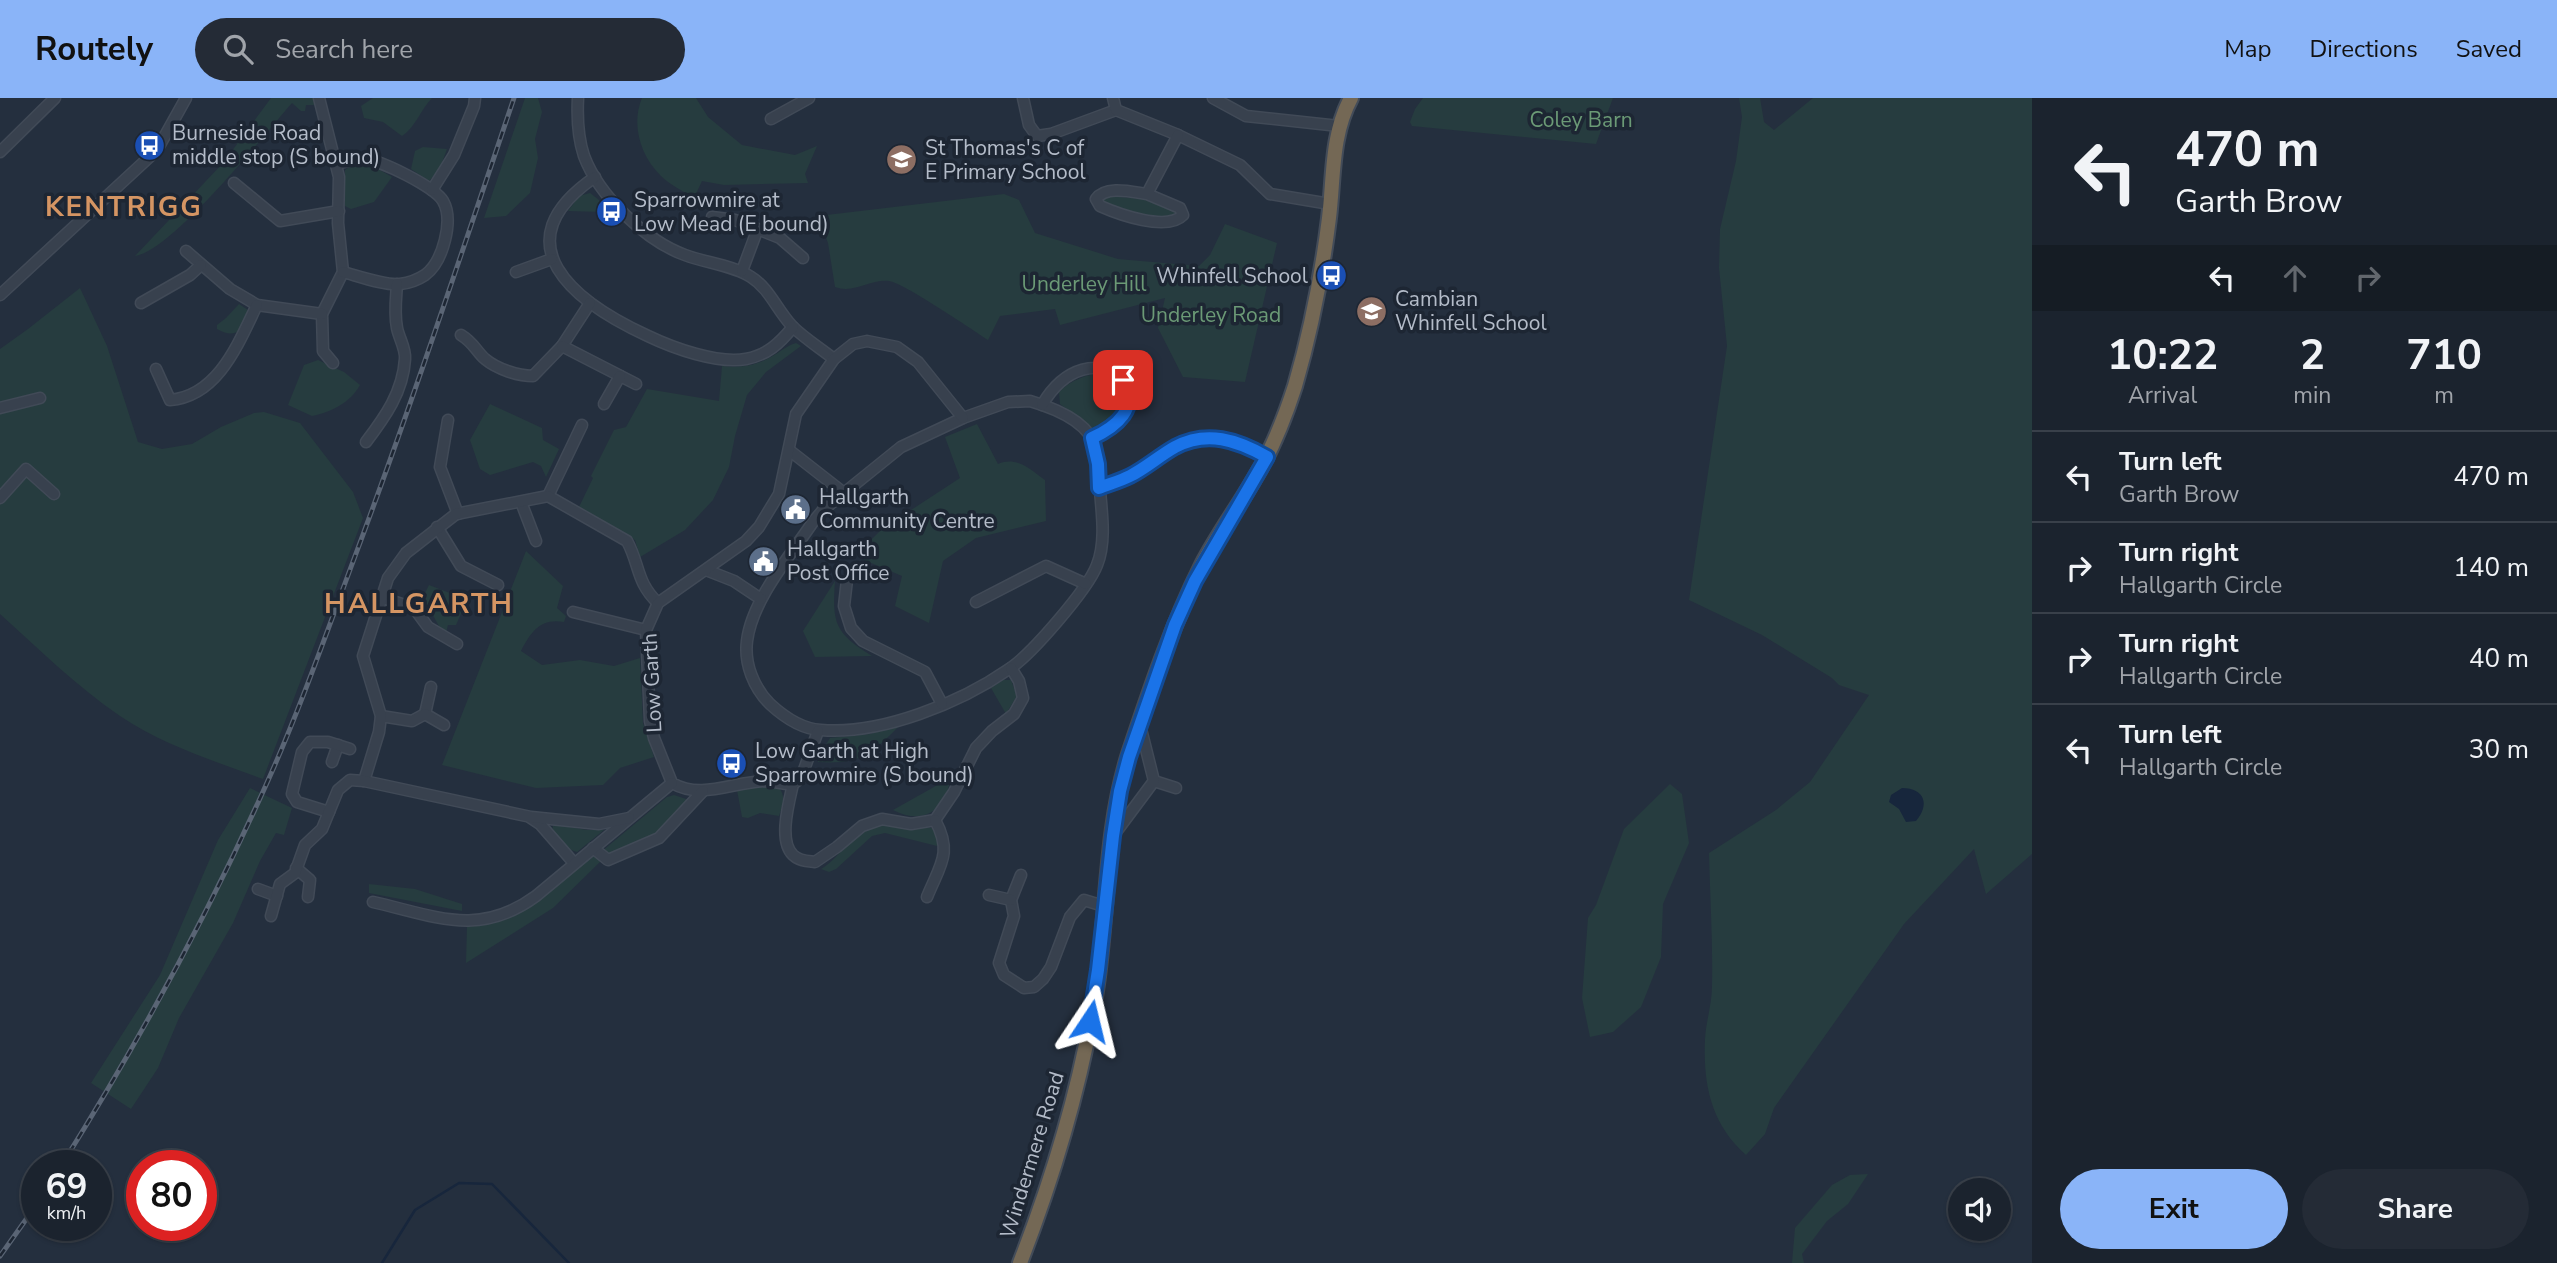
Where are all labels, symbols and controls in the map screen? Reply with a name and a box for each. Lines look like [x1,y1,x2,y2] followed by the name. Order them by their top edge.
[195,18,685,81] search box
[35,27,153,72] text: Routely
[219,30,257,68] icon: search
[275,32,413,67] text: Search here
[2224,33,2271,65] text: Map
[2309,33,2418,65] text: Directions
[2456,33,2522,65] text: Saved
[1529,106,1633,134] park label: Coley Barn
[2175,116,2319,183] text: 470 m
[172,119,380,171] place label: Burneside Road middle stop (S bound)
[2060,126,2151,217] icon: left
[132,128,166,162] bus stop icon: Burneside Road middle stop (S bound)
[925,134,1086,186] place label: St Thomas's C of E Primary School
[885,143,919,177] school or university icon: St Thomas's C of E Primary School
[2175,180,2342,223] text: Garth Brow
[634,186,829,238] place label: Sparrowmire at Low Mead (E bound)
[45,188,203,226] district label: KENTRIGG
[594,195,628,229] bus stop icon: Sparrowmire at Low Mead (E bound)
[1314,259,1348,293] bus stop icon: Whinfell School
[2203,259,2241,297] icon: left
[2276,259,2314,297] icon: ahead
[2349,259,2387,297] icon: right
[1156,262,1309,290] place label: Whinfell School
[1022,270,1147,298] park label: Underley Hill
[1395,285,1547,337] place label: Cambian Whinfell School
[1355,294,1389,328] school or university icon: Cambian Whinfell School
[1141,301,1281,329] park label: Underley Road
[2107,327,2218,384] text: 10:22
[2300,327,2325,384] text: 2
[2406,327,2482,384] text: 710
[1093,350,1153,410] pin
[1104,361,1142,399] icon: arrive
[2128,380,2197,411] text: Arrival
[2293,380,2331,411] text: min
[2434,380,2454,411] text: m
[2119,444,2222,479] text: Turn left
[2060,458,2098,496] icon: left
[2453,459,2529,494] text: 470 m
[2119,479,2239,510] text: Garth Brow
[819,483,995,535] place label: Hallgarth Community Centre
[779,492,813,526] public building icon: Hallgarth Community Centre
[787,535,889,587] place label: Hallgarth Post Office
[2119,535,2238,570] text: Turn right
[747,544,781,578] public building icon: Hallgarth Post Office
[2060,549,2098,587] icon: right
[2453,550,2529,585] text: 140 m
[2119,570,2282,601] text: Hallgarth Circle
[324,585,514,623] district label: HALLGARTH
[2119,626,2238,661] text: Turn right
[635,633,669,733] street label: Low Garth
[2060,640,2098,678] icon: right
[2469,641,2529,676] text: 40 m
[2119,661,2282,692] text: Hallgarth Circle
[2119,717,2222,752] text: Turn left
[2060,731,2098,769] icon: left
[2469,732,2529,767] text: 30 m
[755,737,974,789] place label: Low Garth at High Sparrowmire (S bound)
[715,746,749,780] bus stop icon: Low Garth at High Sparrowmire (S bound)
[2119,752,2282,783] text: Hallgarth Circle
[1053,984,1127,1058] position arrow
[993,1068,1071,1242] street label: Windermere Road
[126,1150,217,1241] speed limit sign: 80
[45,1163,88,1210] text: 69
[2060,1169,2288,1249] button: Exit
[2302,1169,2529,1249] button: Share
[1948,1178,2011,1241] map controls
[1948,1178,2011,1241] button: sound
[47,1201,86,1225] text: km/h

